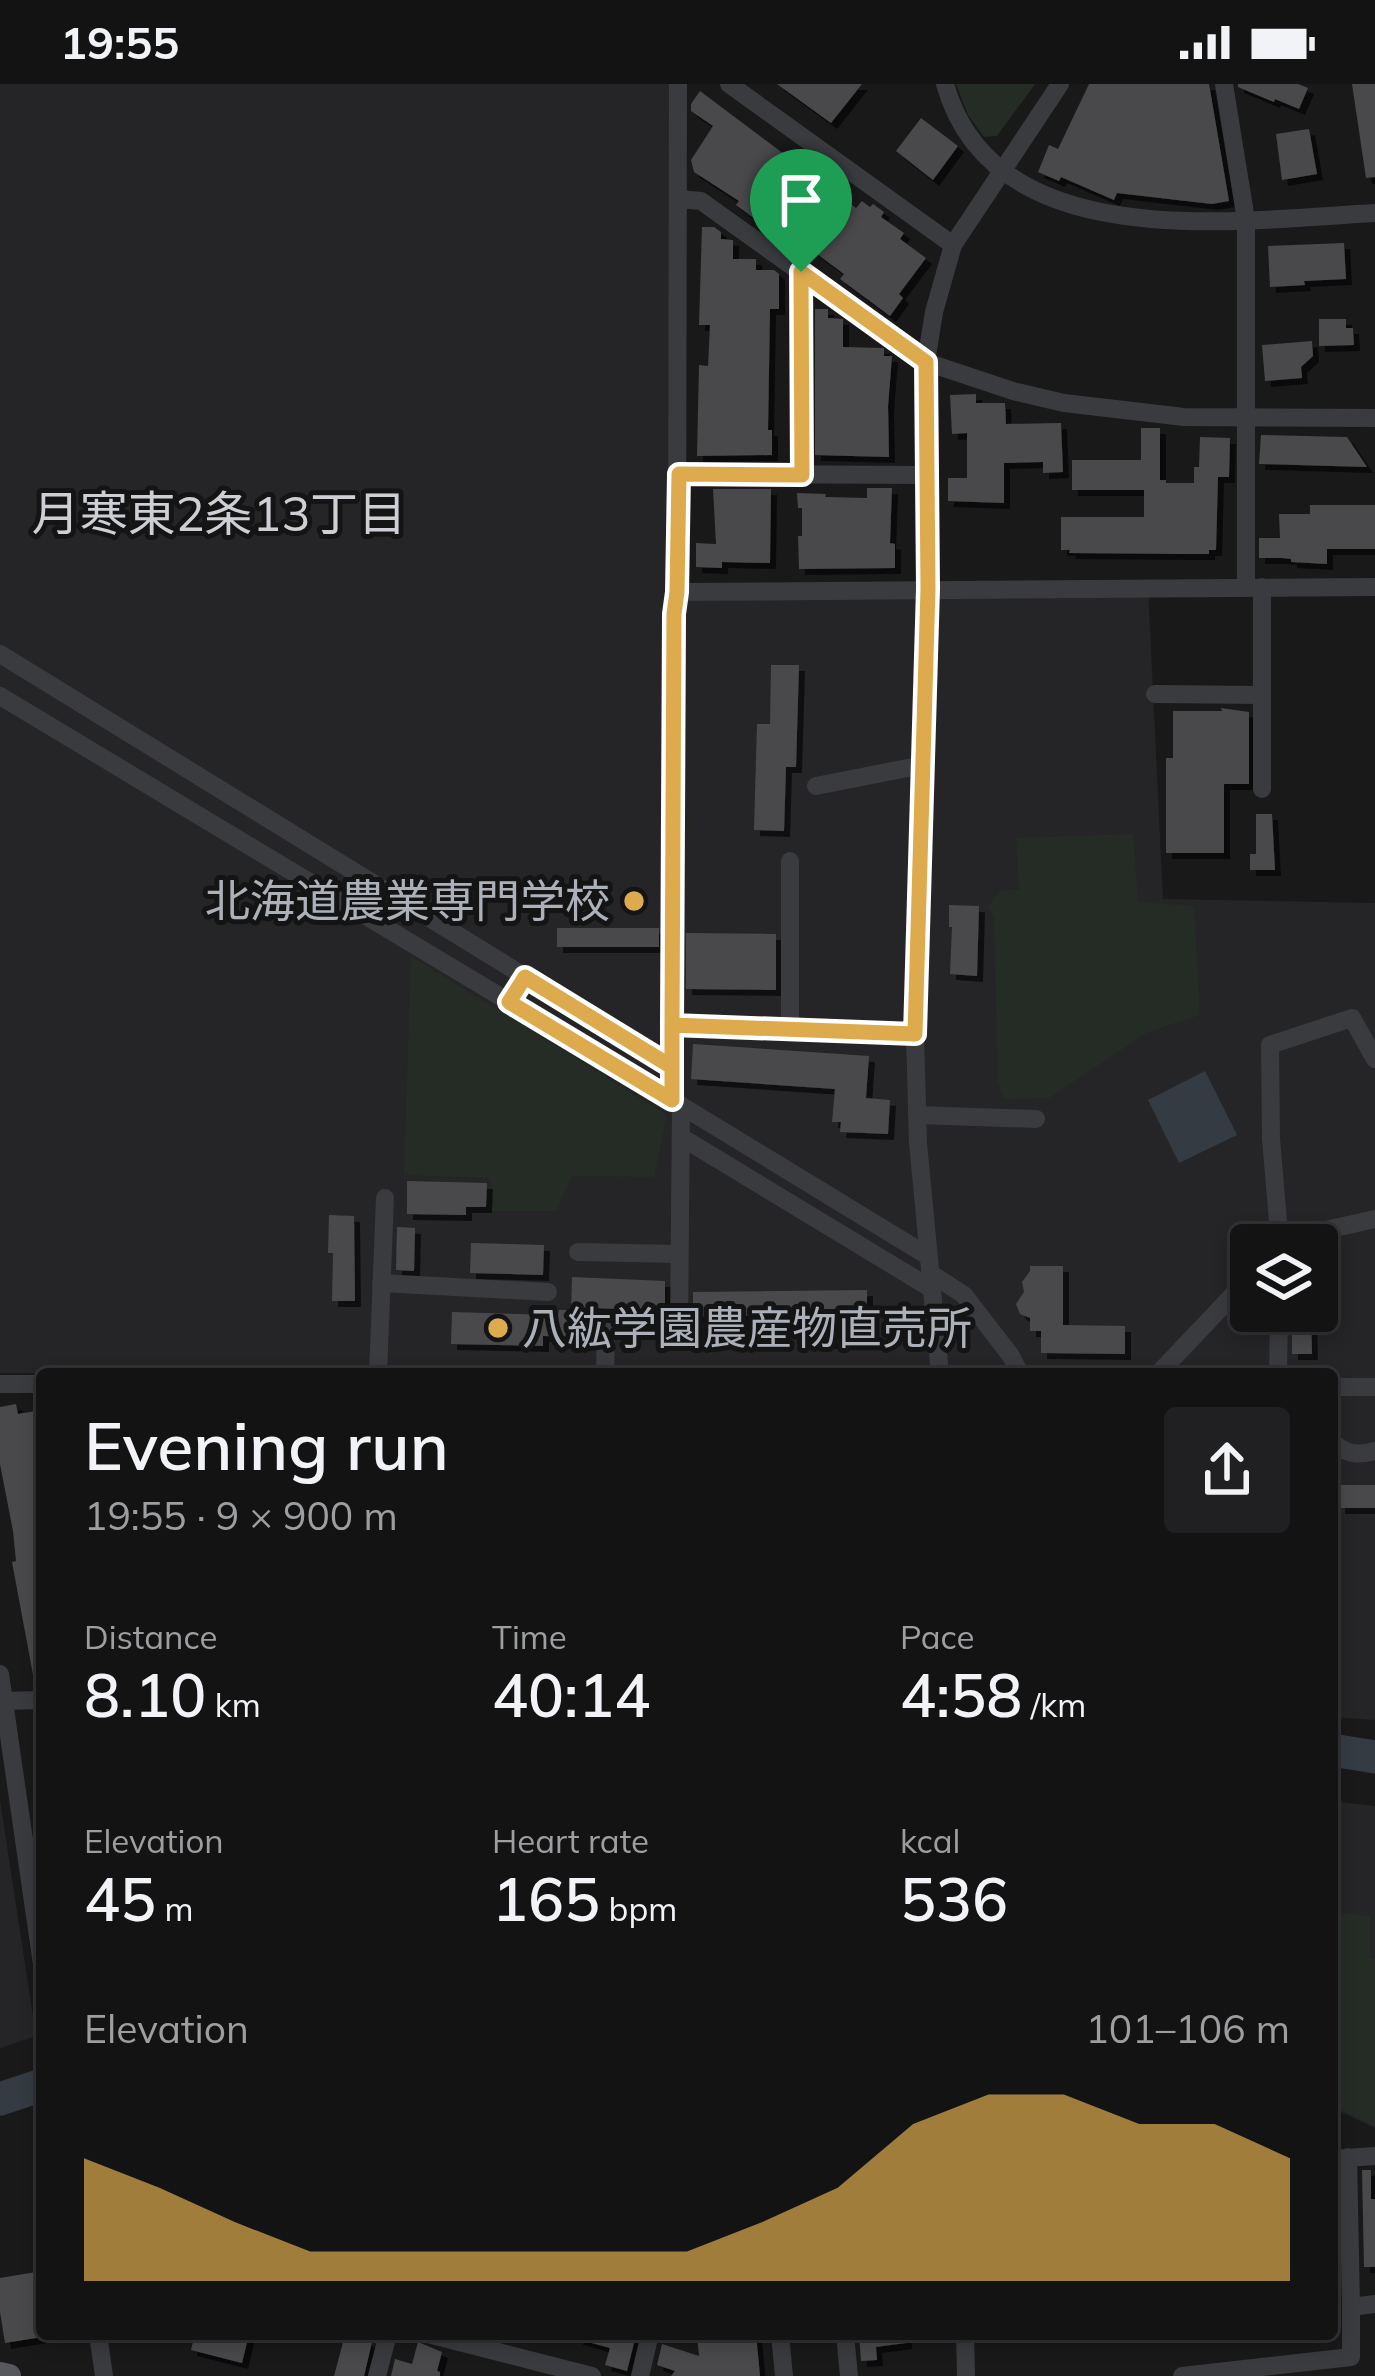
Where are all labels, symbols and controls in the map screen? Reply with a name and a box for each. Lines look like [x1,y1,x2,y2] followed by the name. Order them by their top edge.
[60,14,179,70] text: 19:55
[750,149,852,272] pin
[768,167,834,233] icon: arrive
[32,483,406,543] district label: 月寒東2条13丁目
[205,872,610,928] place label: 北海道農業専門学校
[621,888,647,914] marker: 北海道農業専門学校
[1230,1224,1338,1332] map controls
[1230,1224,1338,1332] button: layers
[522,1299,972,1355] place label: 八紘学園農産物直売所
[485,1315,511,1341] marker: 八紘学園農産物直売所
[84,1404,449,1487] text: Evening run
[1164,1407,1290,1533] button: share
[84,1491,398,1540] text: 19:55 · 9 × 900 m
[84,1616,217,1657] text: Distance
[492,1616,567,1657] text: Time
[900,1616,974,1657] text: Pace
[84,1657,206,1732] text: 8.10
[492,1657,650,1732] text: 40:14
[900,1657,1022,1732] text: 4:58
[206,1684,261,1725] text: km
[1022,1684,1086,1725] text: /km
[84,1820,224,1861] text: Elevation
[492,1820,649,1861] text: Heart rate
[900,1820,960,1861] text: kcal
[84,1861,156,1936] text: 45
[492,1861,600,1936] text: 165
[900,1861,1008,1936] text: 536
[156,1888,194,1929] text: m
[600,1888,677,1929] text: bpm
[84,2004,249,2053] text: Elevation
[1085,2004,1290,2053] text: 101–106 m

